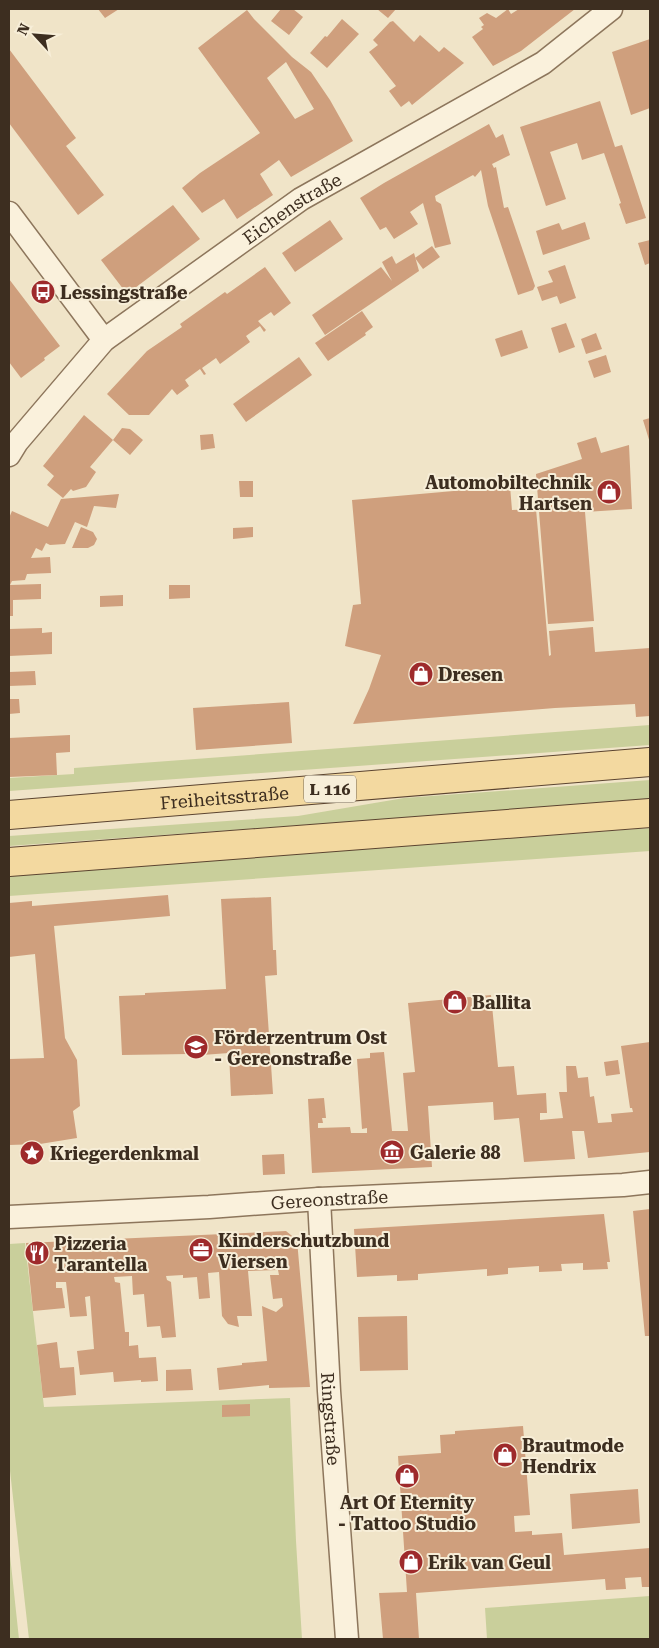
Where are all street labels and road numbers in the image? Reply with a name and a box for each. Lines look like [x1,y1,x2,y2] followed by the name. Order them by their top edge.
[238,168,345,248] street label: Eichenstraße
[304,776,356,802] road number: L 116
[159,781,290,813] street label: Freiheitsstraße
[270,1185,389,1213] street label: Gereonstraße
[318,1372,345,1466] street label: Ringstraße

